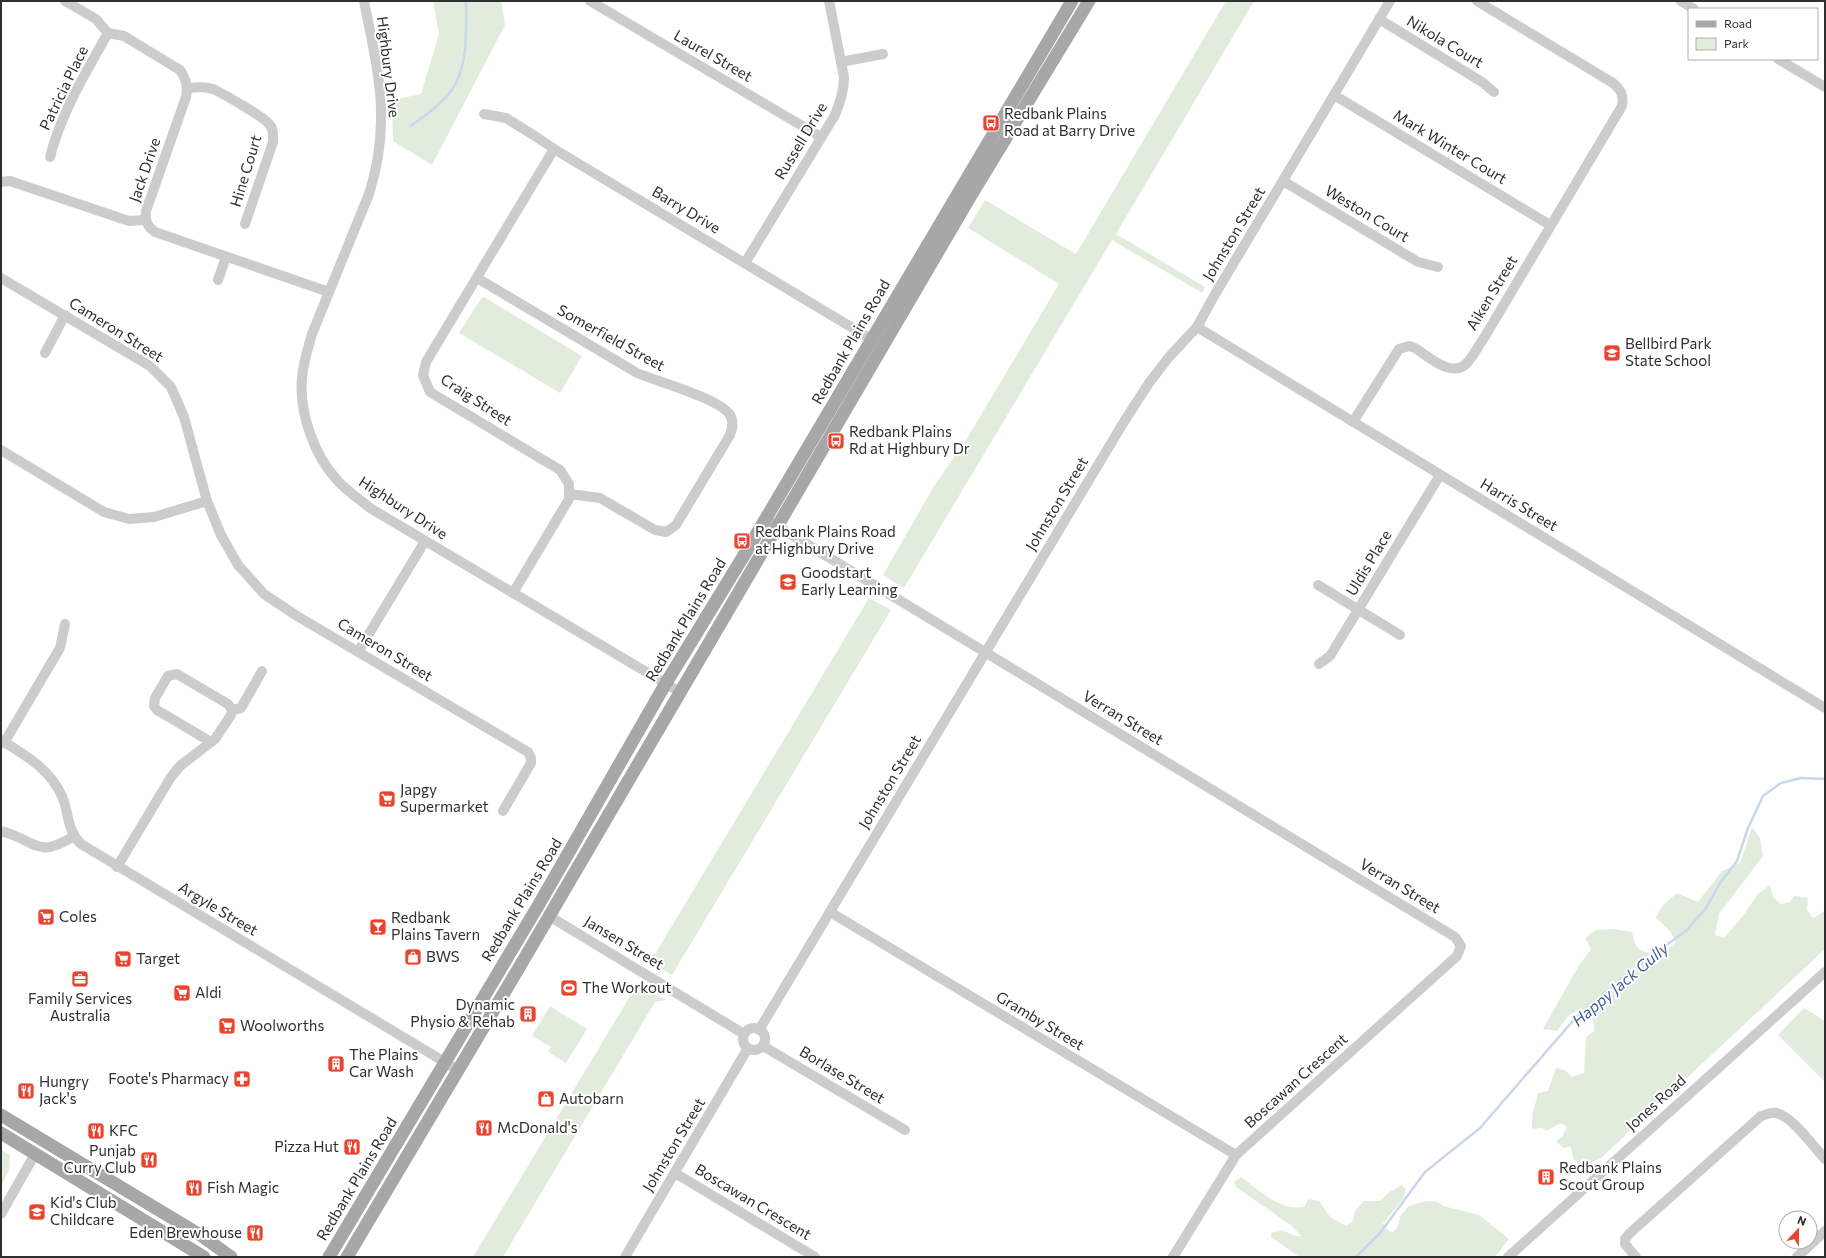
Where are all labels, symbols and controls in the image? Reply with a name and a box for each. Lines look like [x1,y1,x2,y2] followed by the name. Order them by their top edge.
[1688,8,1818,60] legend
[1404,11,1487,71] street label: Nikola Court
[374,15,404,119] street label: Highbury Drive
[1724,16,1752,30] text: Road
[671,25,756,85] street label: Laurel Street
[1724,36,1750,50] text: Park
[35,42,91,133] street label: Patricia Place
[770,99,830,182] street label: Russell Drive
[1004,104,1135,139] place label: Redbank Plains Road at Barry Drive
[1390,105,1511,187] street label: Mark Winter Court
[981,113,1001,133] bus stop icon: Redbank Plains Road at Barry Drive
[226,133,265,209] street label: Hine Court
[125,135,163,204] street label: Jack Drive
[1322,181,1413,245] street label: Weston Court
[649,182,724,237] street label: Barry Drive
[1198,183,1268,284] street label: Johnston Street
[1462,252,1520,333] street label: Aiken Street
[807,276,893,407] street label: Redbank Plains Road
[66,293,167,365] street label: Cameron Street
[555,300,668,374] street label: Somerfield Street
[1625,334,1712,369] place label: Bellbird Park State School
[1602,343,1622,363] school or university icon: Bellbird Park State School
[438,369,516,429] street label: Craig Street
[849,422,970,457] place label: Redbank Plains Rd at Highbury Dr
[826,431,846,451] bus stop icon: Redbank Plains Rd at Highbury Dr
[1021,453,1091,554] street label: Johnston Street
[356,472,451,543] street label: Highbury Drive
[1478,474,1561,534] street label: Harris Street
[755,522,896,557] place label: Redbank Plains Road at Highbury Drive
[1342,526,1395,599] street label: Uldis Place
[732,531,752,551] bus stop icon: Redbank Plains Road at Highbury Drive
[641,555,729,684] street label: Redbank Plains Road
[801,563,898,598] place label: Goodstart Early Learning
[778,572,798,592] school or university icon: Goodstart Early Learning
[335,614,436,685] street label: Cameron Street
[1080,686,1167,748] street label: Verran Street
[854,731,924,832] street label: Johnston Street
[400,780,489,815] place label: Japgy Supermarket
[377,789,397,809] supermarket icon: Japgy Supermarket
[477,835,565,964] street label: Redbank Plains Road
[1357,854,1444,916] street label: Verran Street
[176,877,261,939] street label: Argyle Street
[36,907,56,927] supermarket icon: Coles
[59,907,97,925] place label: Coles
[391,908,480,943] place label: Redbank Plains Tavern
[582,911,667,973] street label: Jansen Street
[368,917,388,937] bar icon: Redbank Plains Tavern
[1568,937,1672,1029] water label: Happy Jack Gully
[403,947,423,967] shop icon: BWS
[426,947,460,965] place label: BWS
[113,949,133,969] supermarket icon: Target
[136,949,180,967] place label: Target
[70,969,90,989] office icon: Family Services Australia
[559,978,579,998] sports icon: The Workout
[582,978,671,996] place label: The Workout
[172,983,192,1003] supermarket icon: Aldi
[195,983,222,1001] place label: Aldi
[993,987,1088,1053] street label: Gramby Street
[28,989,132,1024] place label: Family Services Australia
[410,995,515,1030] place label: Dynamic Physio & Rehab
[518,1004,538,1024] building icon: Dynamic Physio & Rehab
[217,1016,237,1036] supermarket icon: Woolworths
[240,1016,324,1034] place label: Woolworths
[1240,1029,1351,1131] street label: Boscawan Crescent
[797,1042,888,1107] street label: Borlase Street
[349,1045,419,1080] place label: The Plains Car Wash
[326,1054,346,1074] building icon: The Plains Car Wash
[108,1069,229,1087] place label: Foote's Pharmacy
[232,1069,252,1089] pharmacy icon: Foote's Pharmacy
[1622,1071,1689,1134] street label: Jones Road
[39,1072,89,1107] place label: Hungry Jack's
[16,1081,36,1101] restaurant icon: Hungry Jack's
[536,1089,556,1109] shop icon: Autobarn
[559,1089,624,1107] place label: Autobarn
[638,1094,708,1195] street label: Johnston Street
[312,1114,400,1243] street label: Redbank Plains Road
[474,1118,494,1138] restaurant icon: McDonald's
[497,1118,578,1136] place label: McDonald's
[86,1121,106,1141] restaurant icon: KFC
[109,1121,138,1139] place label: KFC
[274,1137,339,1155] place label: Pizza Hut
[342,1137,362,1157] restaurant icon: Pizza Hut
[63,1141,136,1176] place label: Punjab Curry Club
[139,1150,159,1170] restaurant icon: Punjab Curry Club
[1559,1158,1662,1193] place label: Redbank Plains Scout Group
[692,1159,815,1243] street label: Boscawan Crescent
[1536,1167,1556,1187] building icon: Redbank Plains Scout Group
[184,1178,204,1198] restaurant icon: Fish Magic
[207,1178,279,1196] place label: Fish Magic
[50,1193,117,1228] place label: Kid's Club Childcare
[27,1202,47,1222] school or university icon: Kid's Club Childcare
[1778,1210,1818,1250] north arrow
[1796,1213,1808,1228] text: N
[129,1223,242,1241] place label: Eden Brewhouse
[245,1223,265,1243] restaurant icon: Eden Brewhouse

